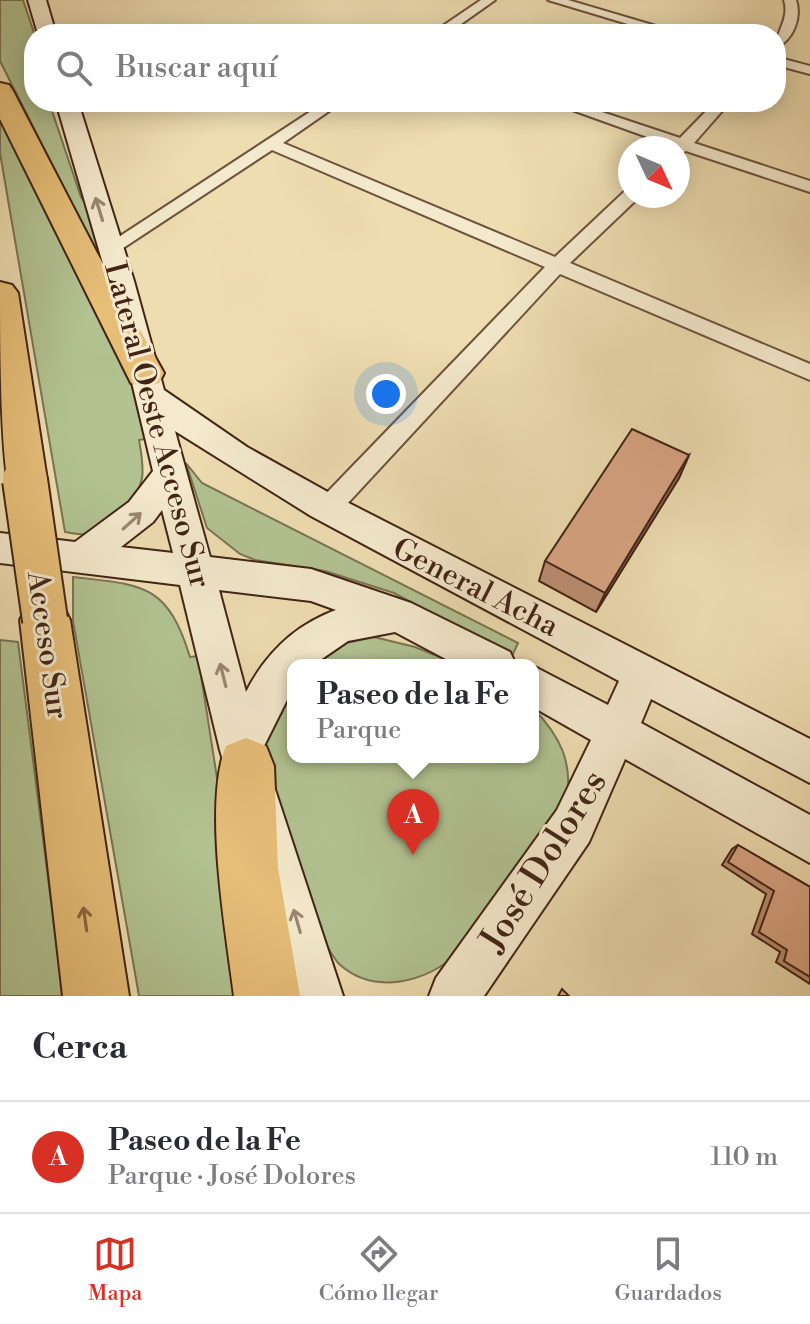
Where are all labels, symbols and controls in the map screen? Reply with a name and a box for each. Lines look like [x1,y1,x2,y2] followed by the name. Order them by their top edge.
[24,24,786,112] search box
[52,46,96,90] icon: search
[116,49,278,87] text: Buscar aquí
[618,136,690,208] north arrow
[91,197,105,222] one-way arrow
[95,258,219,592] street label: Lateral Oeste Acceso Sur
[366,374,406,414] your location
[121,512,141,530] one-way arrow
[386,530,566,646] street label: General Acha
[18,568,76,721] street label: Acceso Sur
[287,659,539,763] popup
[214,662,229,688] one-way arrow
[317,676,509,714] text: Paseo de la Fe
[317,714,401,746] text: Parque
[470,762,618,962] street label: José Dolores
[387,789,439,855] pin: A
[77,907,92,932] one-way arrow
[289,909,304,935] one-way arrow
[32,1027,127,1069] text: Cerca
[108,1122,301,1160] text: Paseo de la Fe
[49,1141,67,1173] text: A
[710,1141,778,1173] text: 110 m
[108,1160,356,1192] text: Parque · José Dolores
[88,1232,143,1307] tab: Mapa
[319,1232,438,1307] tab: Cómo llegar
[615,1232,722,1307] tab: Guardados

